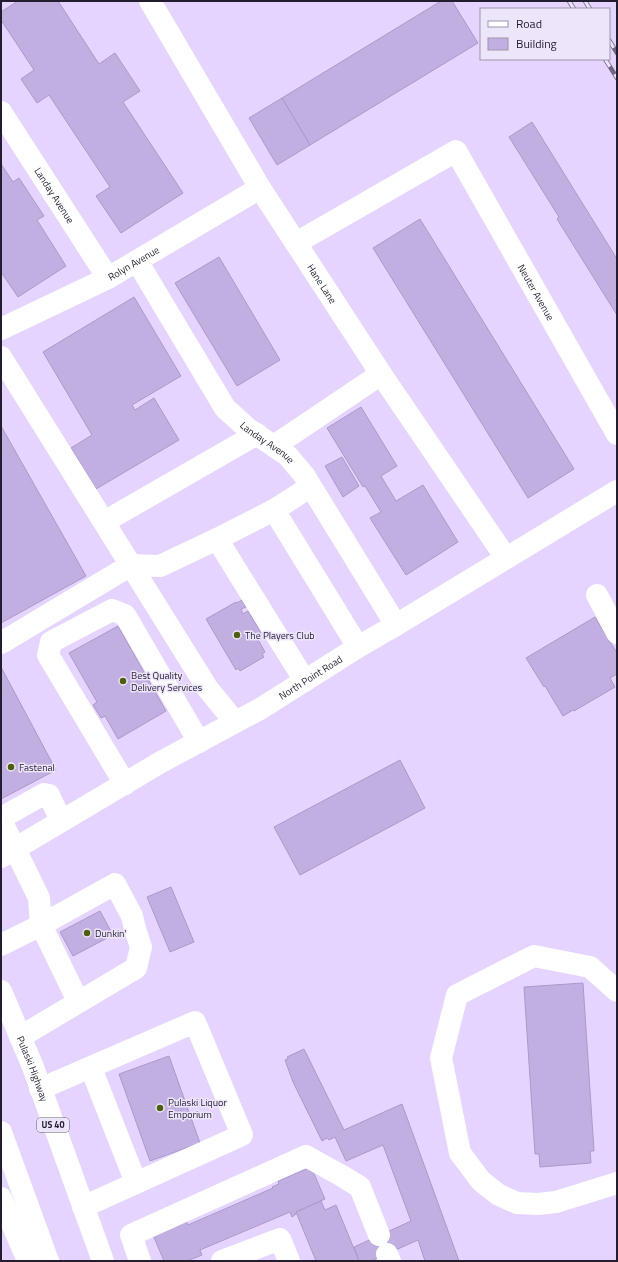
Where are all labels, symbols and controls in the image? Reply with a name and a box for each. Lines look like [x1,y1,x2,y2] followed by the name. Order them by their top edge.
[480,8,610,60] legend
[516,14,542,33] text: Road
[516,34,557,53] text: Building
[31,165,78,226] street label: Landay Avenue
[105,242,162,284] street label: Rolyn Avenue
[303,261,340,307] street label: Hane Lane
[514,261,558,323] street label: Neuter Avenue
[236,418,298,467] street label: Landay Avenue
[245,628,315,643] place label: The Players Club
[232,630,242,640] marker: The Players Club
[276,652,345,703] street label: North Point Road
[131,668,203,695] place label: Best Quality Delivery Services
[118,676,128,686] marker: Best Quality Delivery Services
[19,760,55,775] place label: Fastenal
[6,762,16,772] marker: Fastenal
[95,926,126,941] place label: Dunkin'
[82,928,92,938] marker: Dunkin'
[13,1034,52,1104] street label: Pulaski Highway
[168,1095,227,1122] place label: Pulaski Liquor Emporium
[155,1103,165,1113] marker: Pulaski Liquor Emporium
[37,1118,69,1132] road number: US 40

